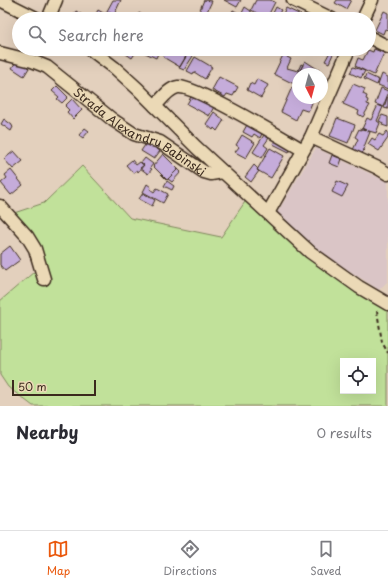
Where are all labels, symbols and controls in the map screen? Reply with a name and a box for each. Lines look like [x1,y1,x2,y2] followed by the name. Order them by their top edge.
[12,12,376,56] search box
[26,23,48,45] icon: search
[58,23,144,46] text: Search here
[292,68,328,104] north arrow
[70,83,210,180] street label: Strada Alexandru Babinski
[340,358,376,394] map controls
[340,358,376,394] button: locate
[12,378,96,397] scale bar
[18,378,47,395] text: 50 m
[16,419,78,445] text: Nearby
[317,423,372,442] text: 0 results
[47,538,70,579] tab: Map
[163,538,217,579] tab: Directions
[310,538,341,579] tab: Saved

